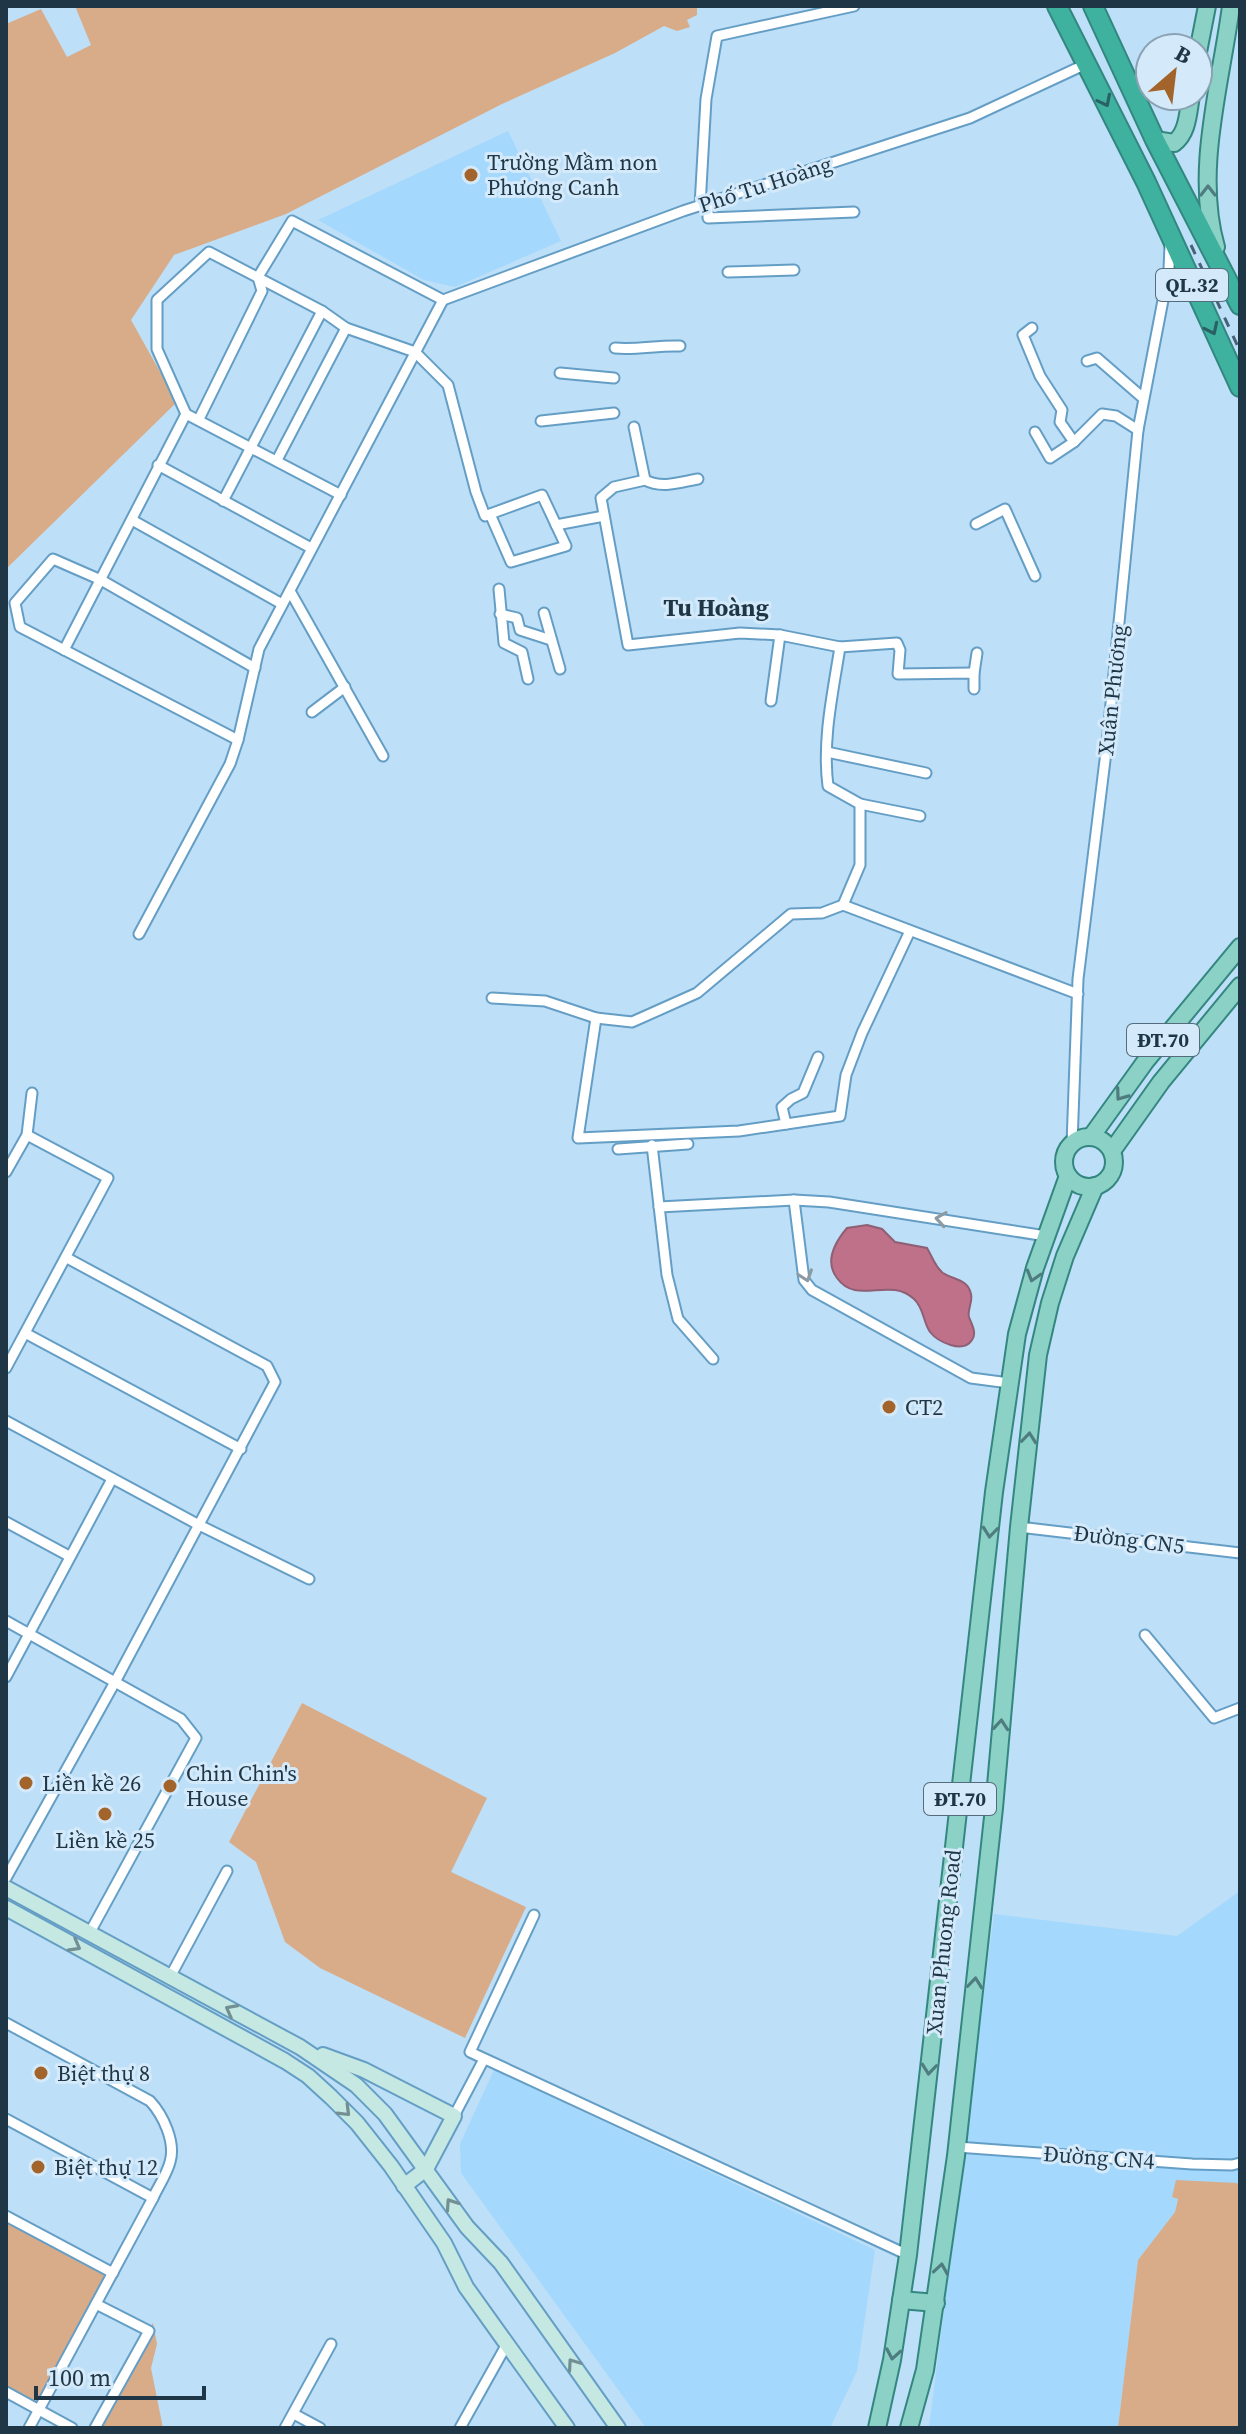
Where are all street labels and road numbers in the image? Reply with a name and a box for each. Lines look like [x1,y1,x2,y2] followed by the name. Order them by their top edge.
[695,148,835,220] street label: Phố Tu Hoàng
[1156,269,1228,301] road number: QL.32
[1090,623,1134,757] street label: Xuân Phương
[1127,1024,1199,1056] road number: ĐT.70
[1072,1517,1186,1561] street label: Đường CN5
[924,1783,996,1815] road number: ĐT.70
[918,1847,968,2036] street label: Xuan Phuong Road
[1042,2138,1156,2176] street label: Đường CN4

